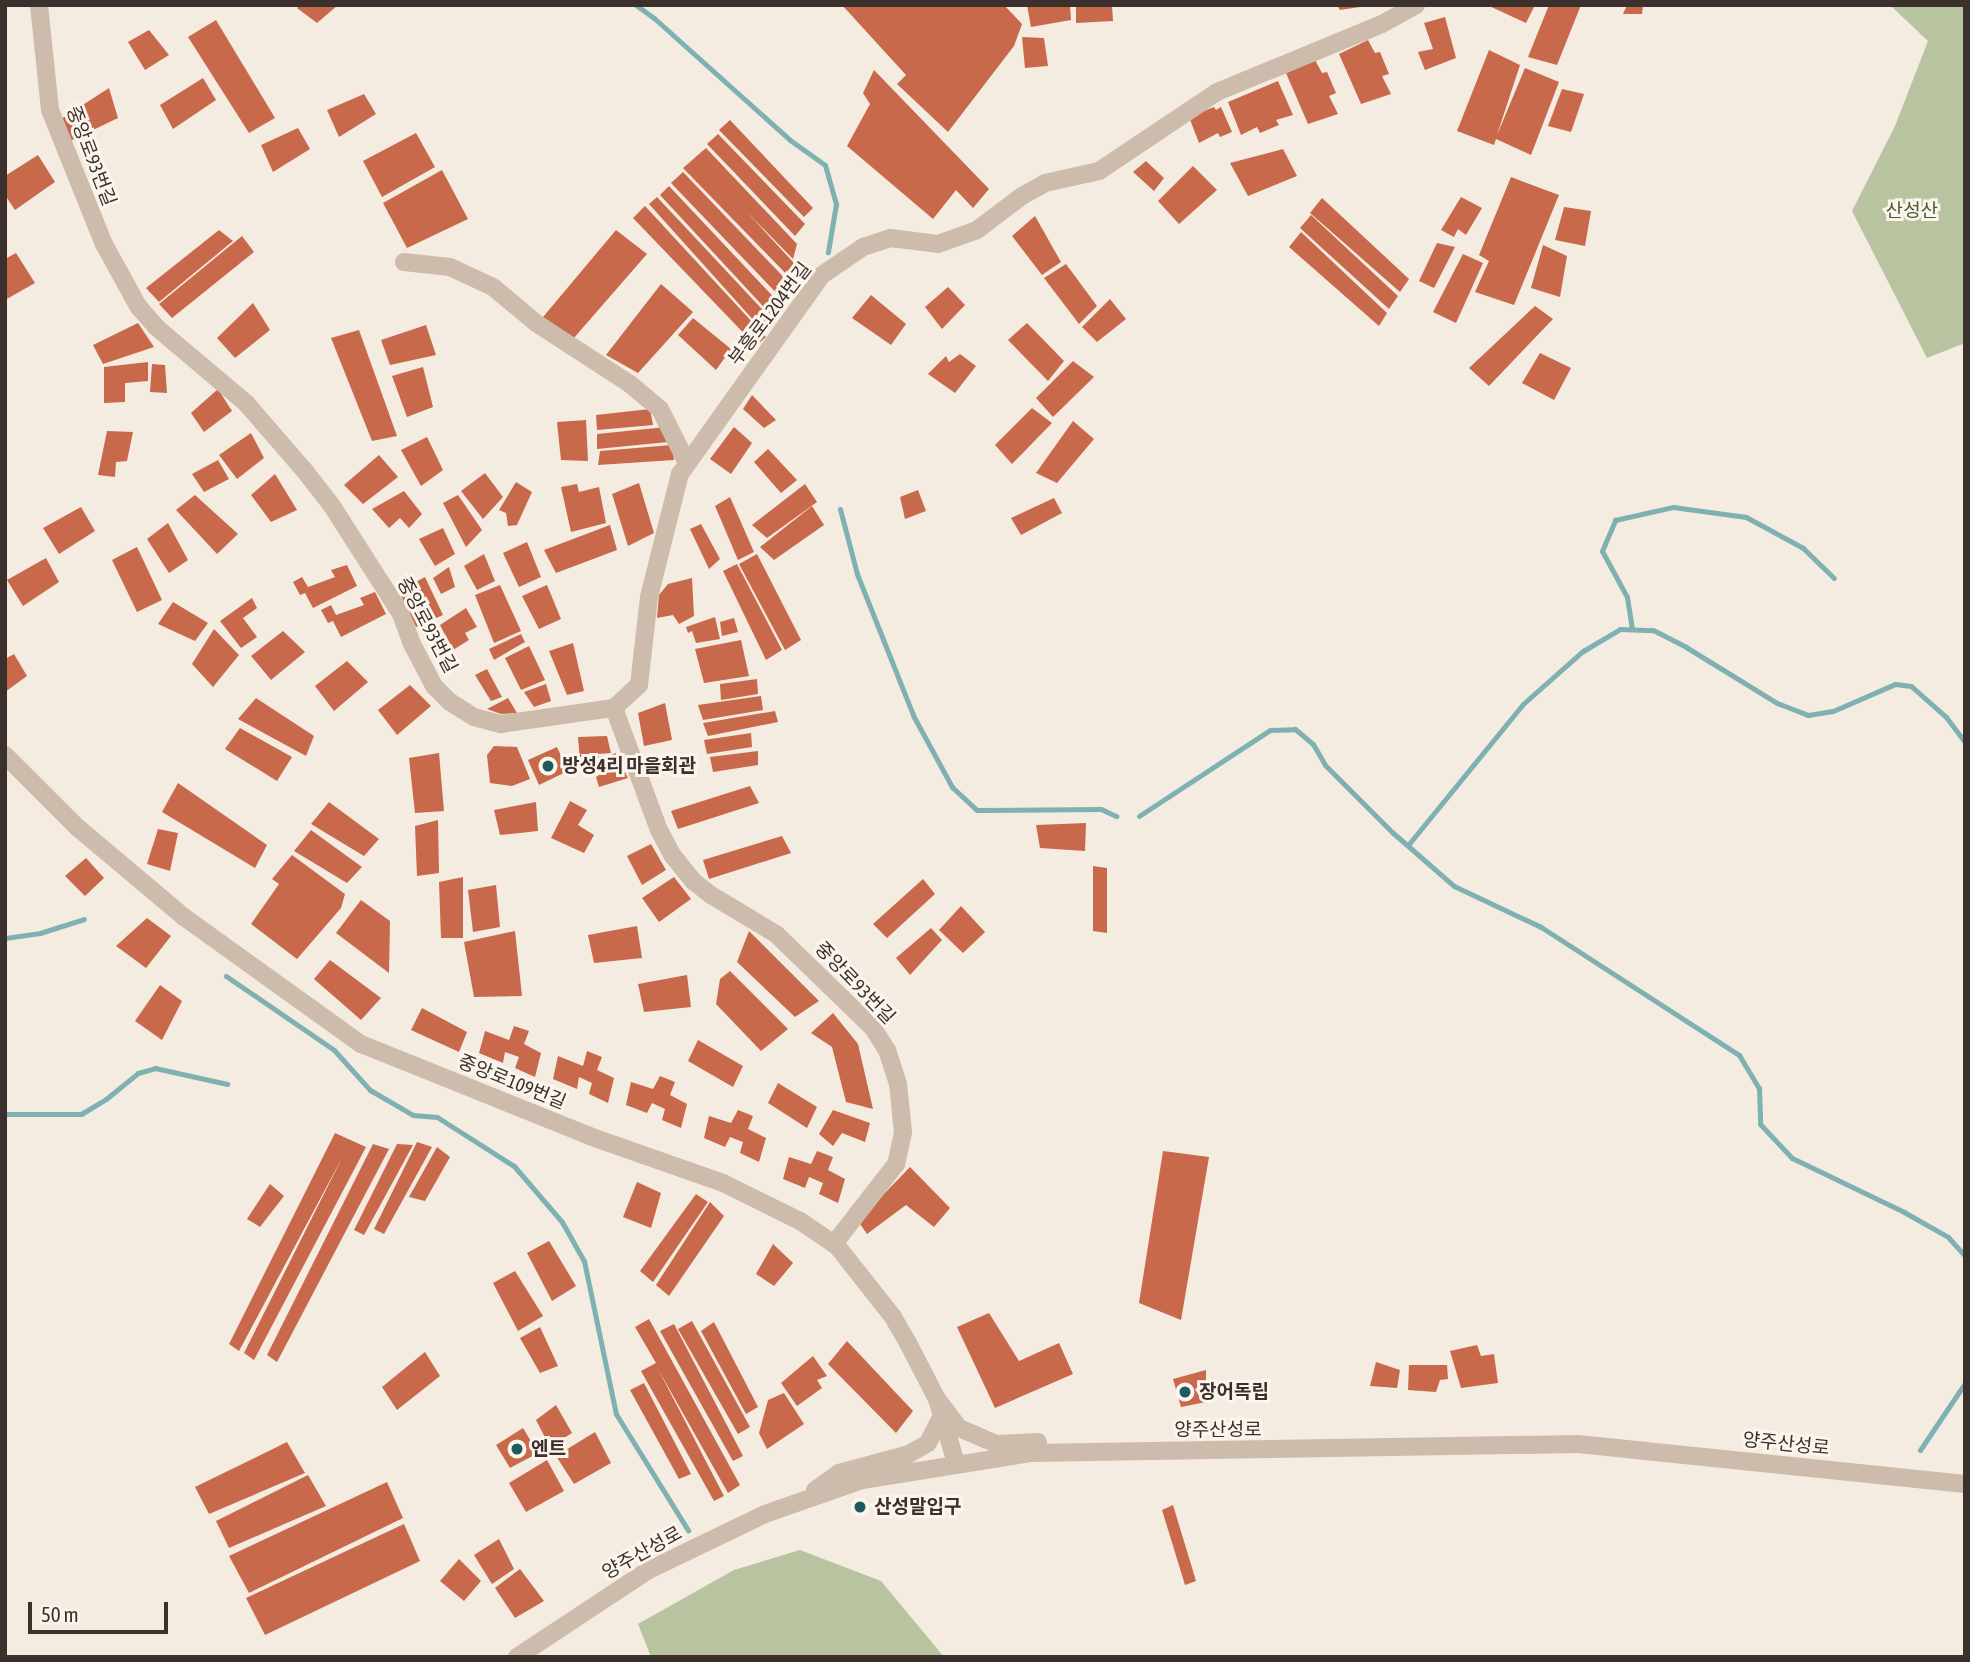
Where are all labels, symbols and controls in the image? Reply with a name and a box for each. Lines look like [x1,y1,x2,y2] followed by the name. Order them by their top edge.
[61,103,121,209] street label: 중앙로93번길
[1886,200,1938,222] park label: 산성산
[724,258,816,370] street label: 부흥로1204번길
[392,573,462,677] street label: 중앙로93번길
[562,755,696,777] place label: 방성4리 마을회관
[540,758,556,774] marker: 방성4리 마을회관
[810,937,900,1029] street label: 중앙로93번길
[455,1050,569,1114] street label: 중앙로109번길
[1199,1381,1269,1403] place label: 장어독립
[1177,1384,1193,1400] marker: 장어독립
[1174,1419,1262,1441] street label: 양주산성로
[1741,1428,1831,1460] street label: 양주산성로
[531,1438,566,1460] place label: 엔트
[509,1441,525,1457] marker: 엔트
[874,1496,961,1518] place label: 산성말입구
[852,1499,868,1515] marker: 산성말입구
[598,1522,686,1584] street label: 양주산성로
[32,1588,172,1632] scale bar
[41,1602,79,1626] text: 50 m

